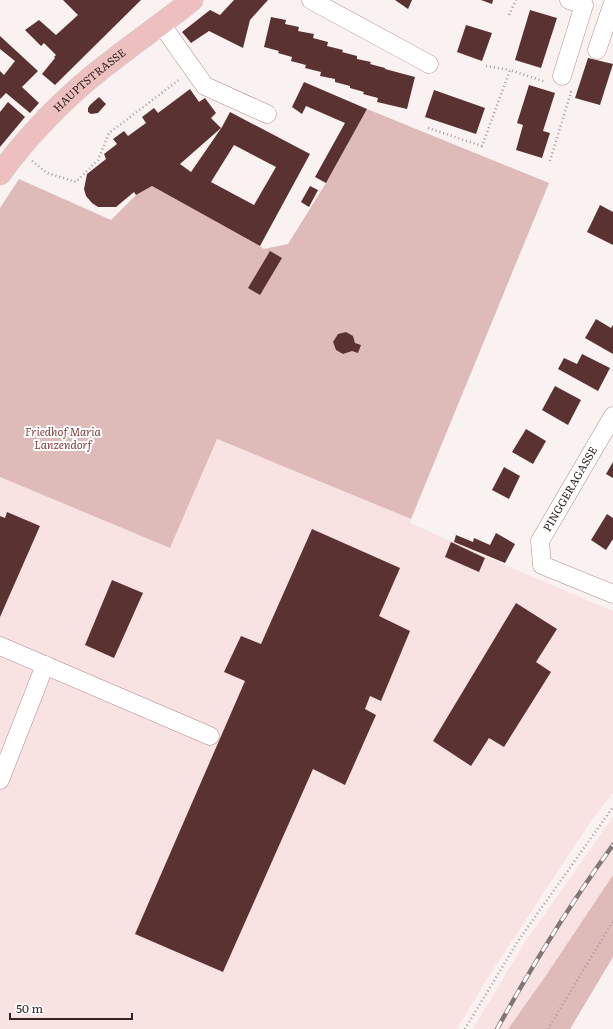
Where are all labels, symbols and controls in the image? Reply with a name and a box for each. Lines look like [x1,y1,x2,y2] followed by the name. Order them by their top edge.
[49,44,128,115] street label: HAUPTSTRASSE
[25,423,102,452] park label: Friedhof Maria Lanzendorf
[538,443,600,534] street label: PINGGERAGASSE
[10,995,132,1021] scale bar
[16,999,43,1017] text: 50 m

